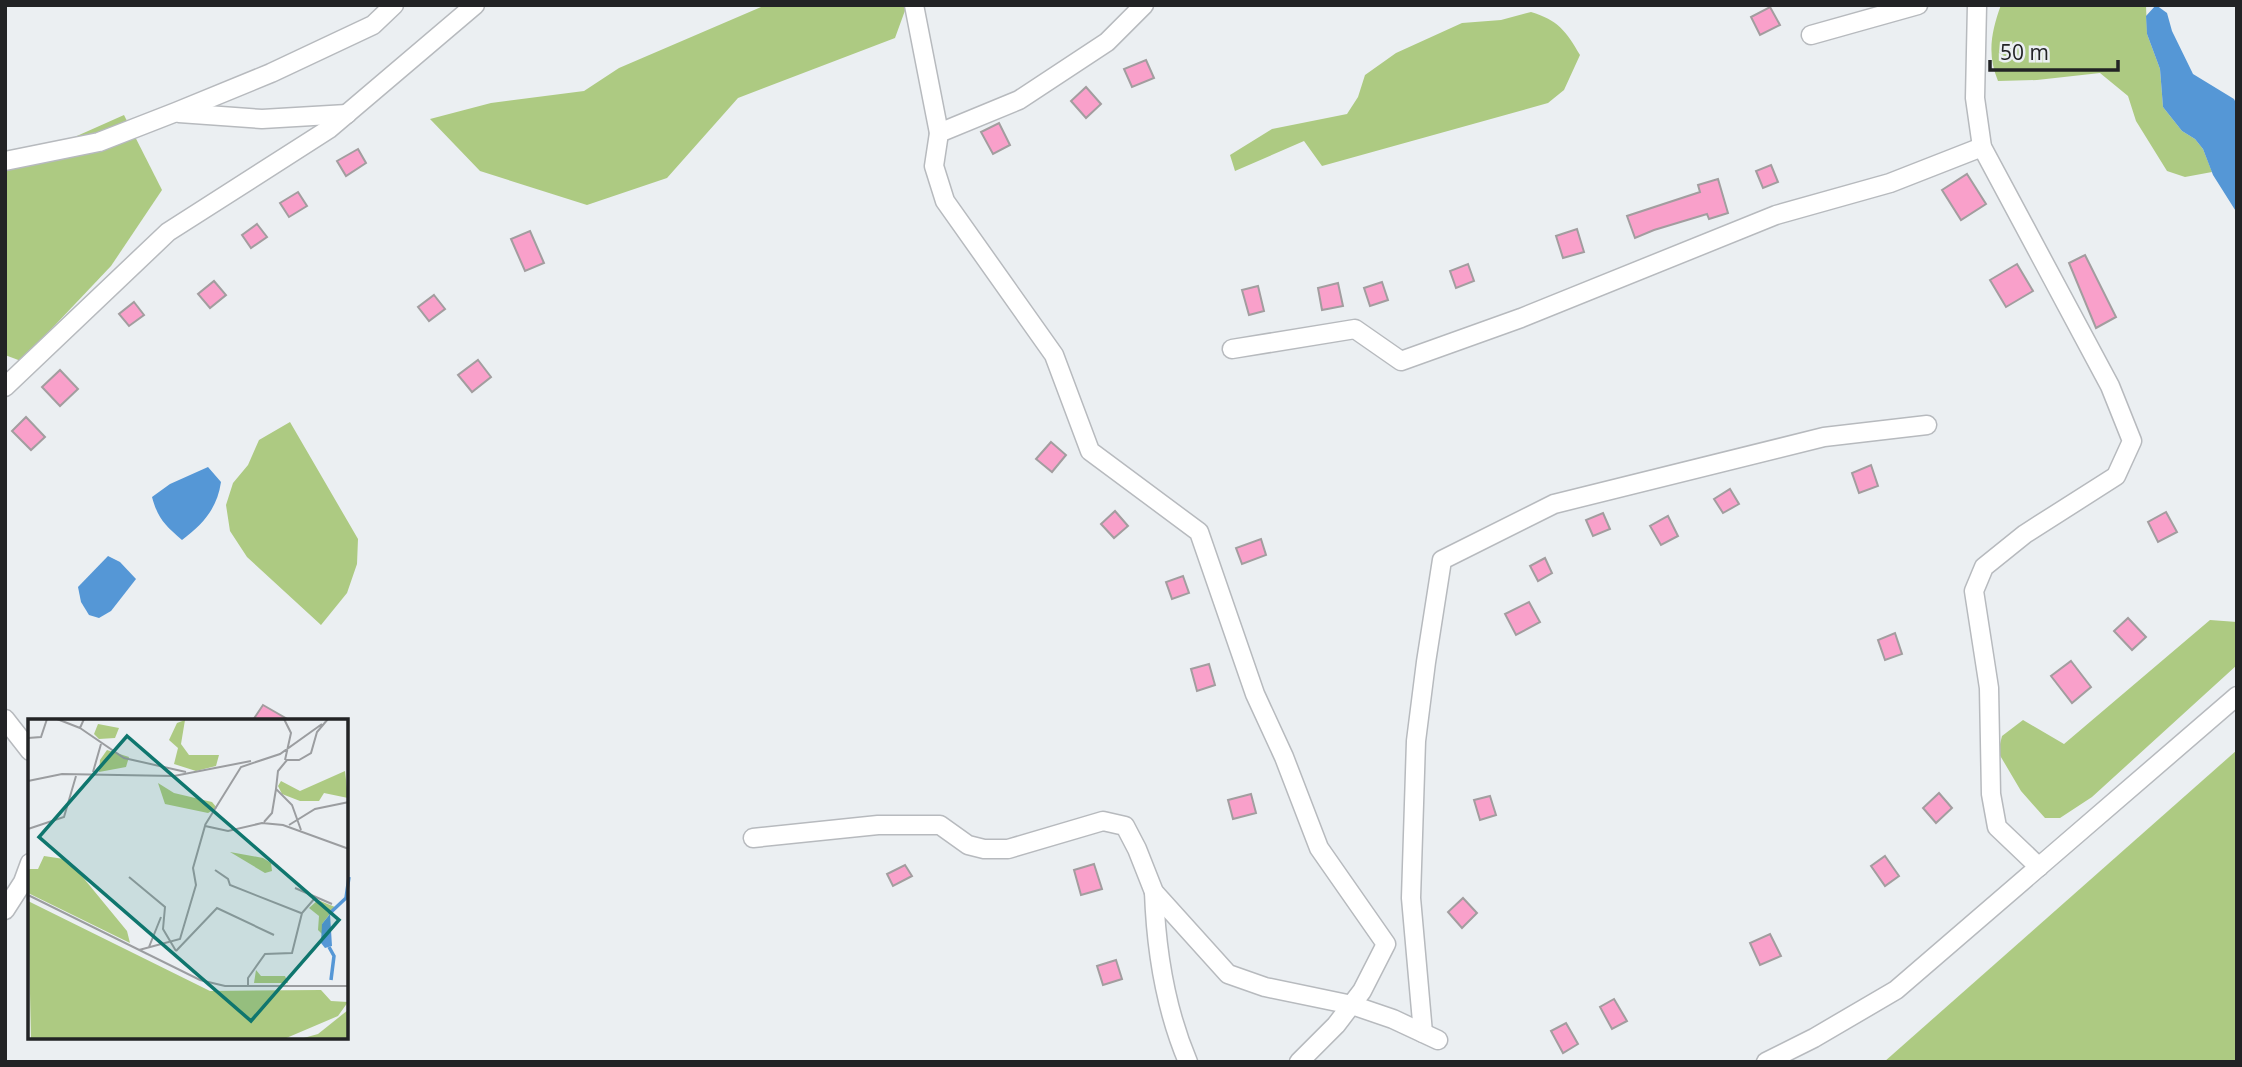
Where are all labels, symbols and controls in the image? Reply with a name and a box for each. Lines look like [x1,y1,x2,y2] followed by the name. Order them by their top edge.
[1990,28,2118,72] scale bar
[2000,38,2049,66] text: 50 m
[28,719,348,1039] inset map

